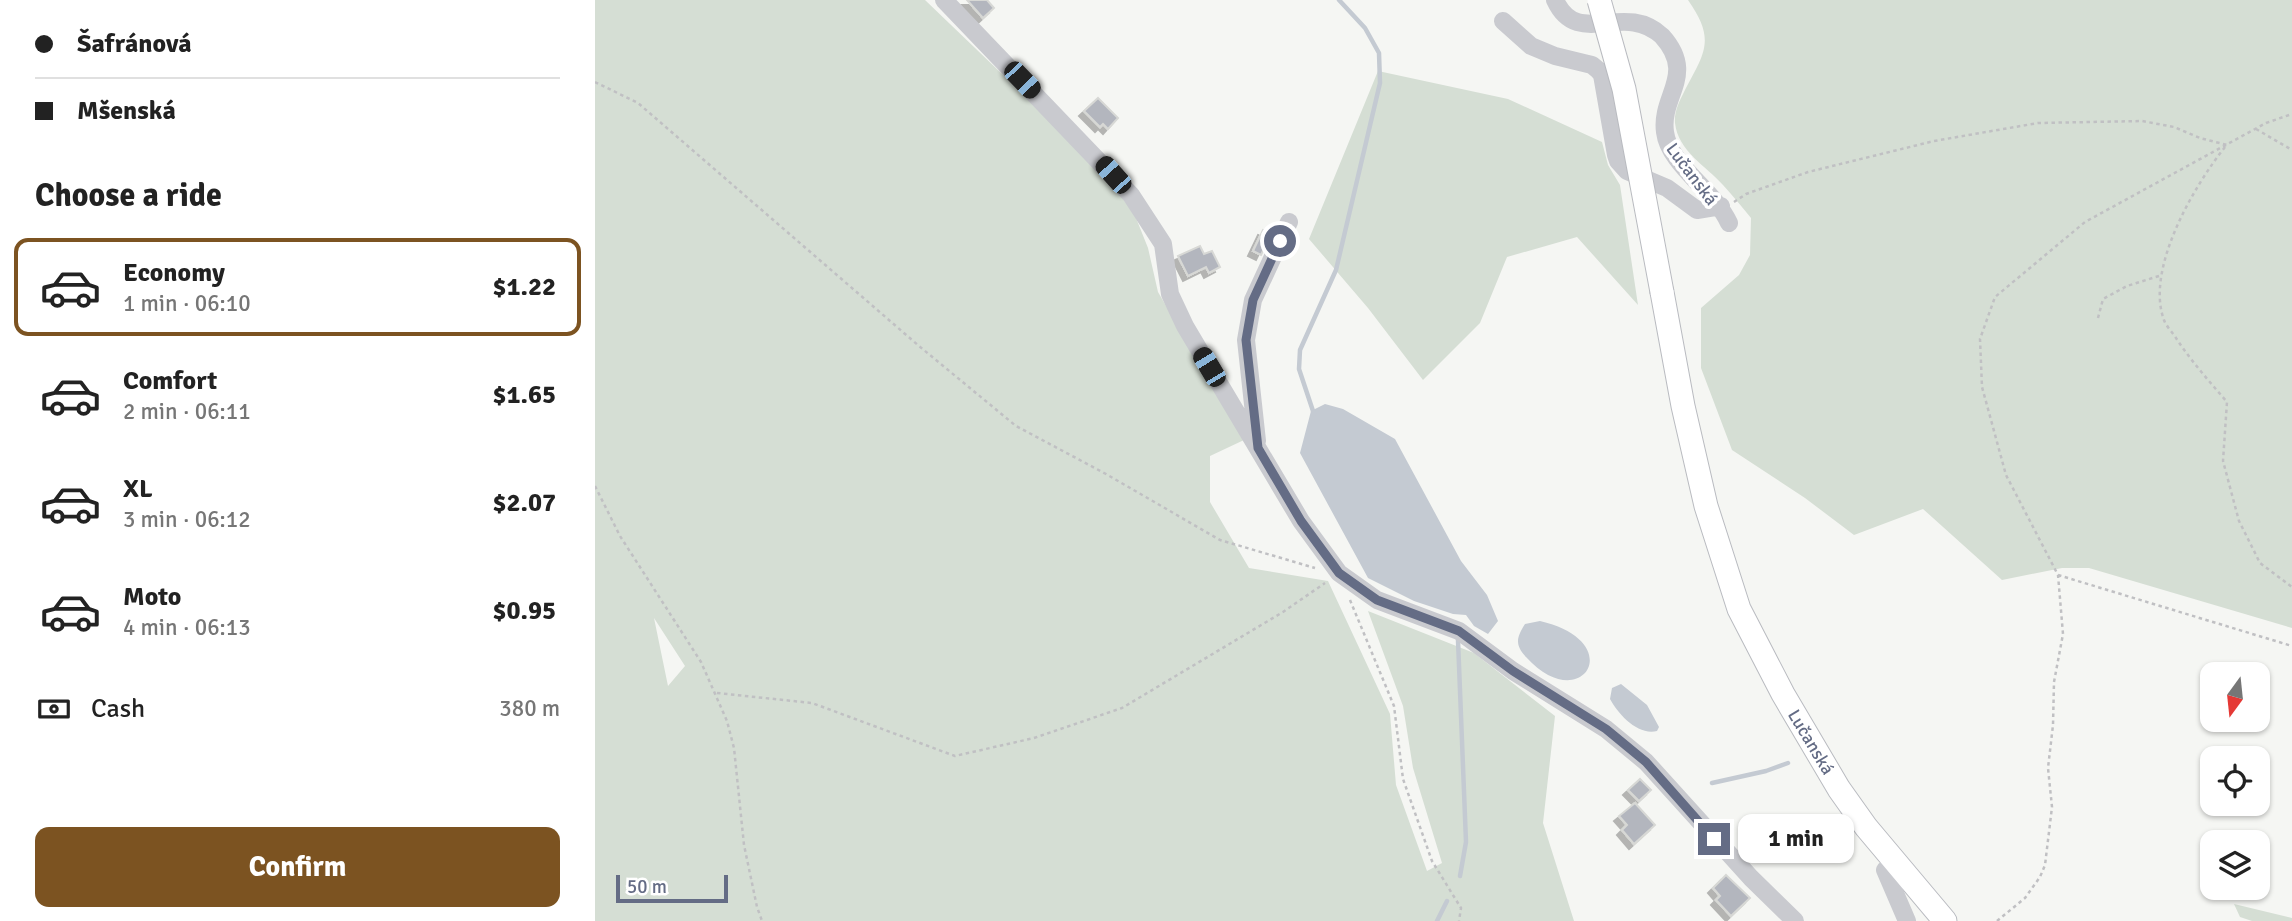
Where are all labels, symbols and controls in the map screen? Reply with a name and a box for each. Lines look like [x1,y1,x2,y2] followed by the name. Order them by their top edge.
[77,28,192,60] text: Šafránová
[1000,58,1045,102] car
[77,95,176,127] text: Mšenská
[1661,139,1723,209] street label: Lučanská
[1092,152,1135,198] car
[35,176,222,215] text: Choose a ride
[1264,225,1296,257] route start
[39,256,102,319] icon: car
[123,257,225,289] text: Economy
[492,271,556,303] text: $1.22
[123,289,251,318] text: 1 min · 06:10
[1190,344,1229,390] car
[39,364,102,427] icon: car
[123,365,217,397] text: Comfort
[492,379,556,411] text: $1.65
[123,397,251,426] text: 2 min · 06:11
[39,472,102,535] icon: car
[123,473,153,505] text: XL
[492,487,556,519] text: $2.07
[123,505,251,534] text: 3 min · 06:12
[39,580,102,643] icon: car
[123,581,181,613] text: Moto
[492,595,556,627] text: $0.95
[123,613,251,642] text: 4 min · 06:13
[2200,662,2270,732] north arrow
[2200,662,2270,900] map controls
[35,690,73,728] icon: cash
[91,693,145,725] text: Cash
[499,694,560,723] text: 380 m
[1783,705,1839,779] street label: Lučanská
[2200,746,2270,816] button: locate
[1739,814,1854,864] callout: 1 min
[1698,823,1730,855] route end
[1768,824,1824,853] text: 1 min
[35,827,560,907] button: Confirm
[2200,830,2270,900] button: layers
[616,872,728,904] scale bar
[627,875,667,899] text: 50 m

